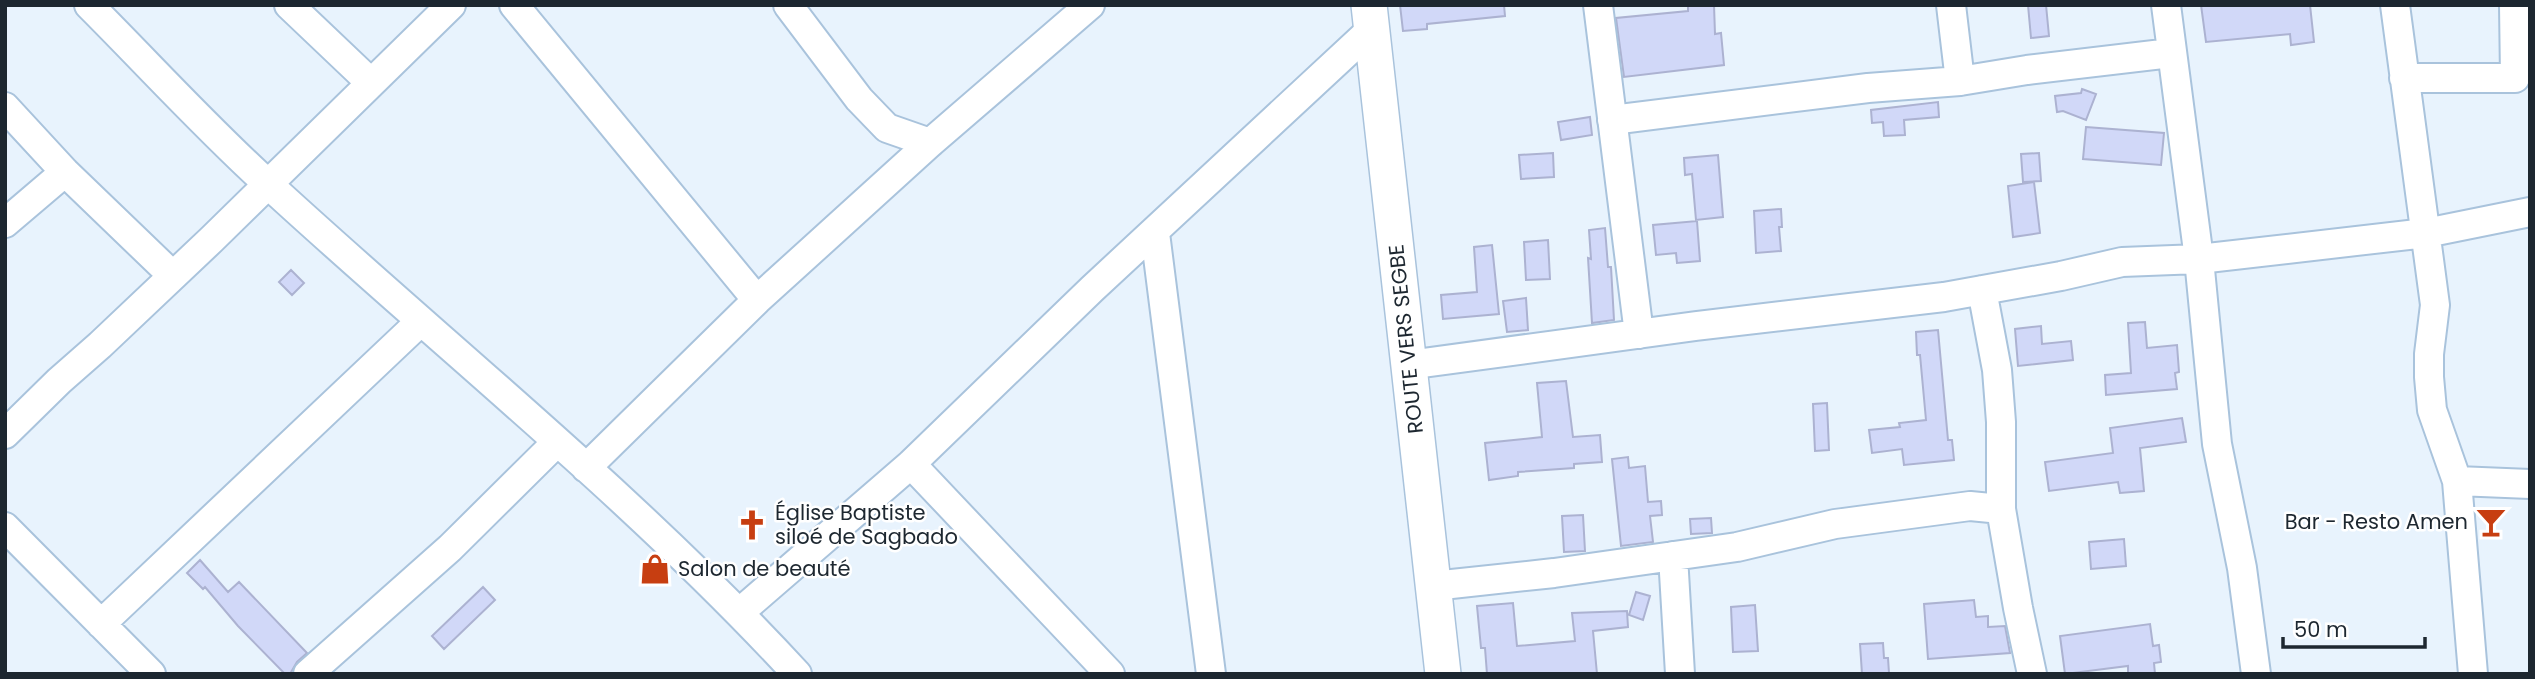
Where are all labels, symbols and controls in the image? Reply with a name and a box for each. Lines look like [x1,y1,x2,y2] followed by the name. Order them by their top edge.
[1381,243,1430,435] street label: ROUTE VERS SEGBE
[775,498,958,551] place label: Église Baptiste siloé de Sagbado
[2474,505,2508,539] bar icon: Bar - Resto Amen
[2285,507,2468,536] place label: Bar - Resto Amen
[735,508,769,542] church icon: Église Baptiste siloé de Sagbado
[638,552,672,586] shop icon: Salon de beauté
[678,554,851,583] place label: Salon de beauté
[2283,606,2425,650] scale bar
[2294,615,2348,644] text: 50 m

